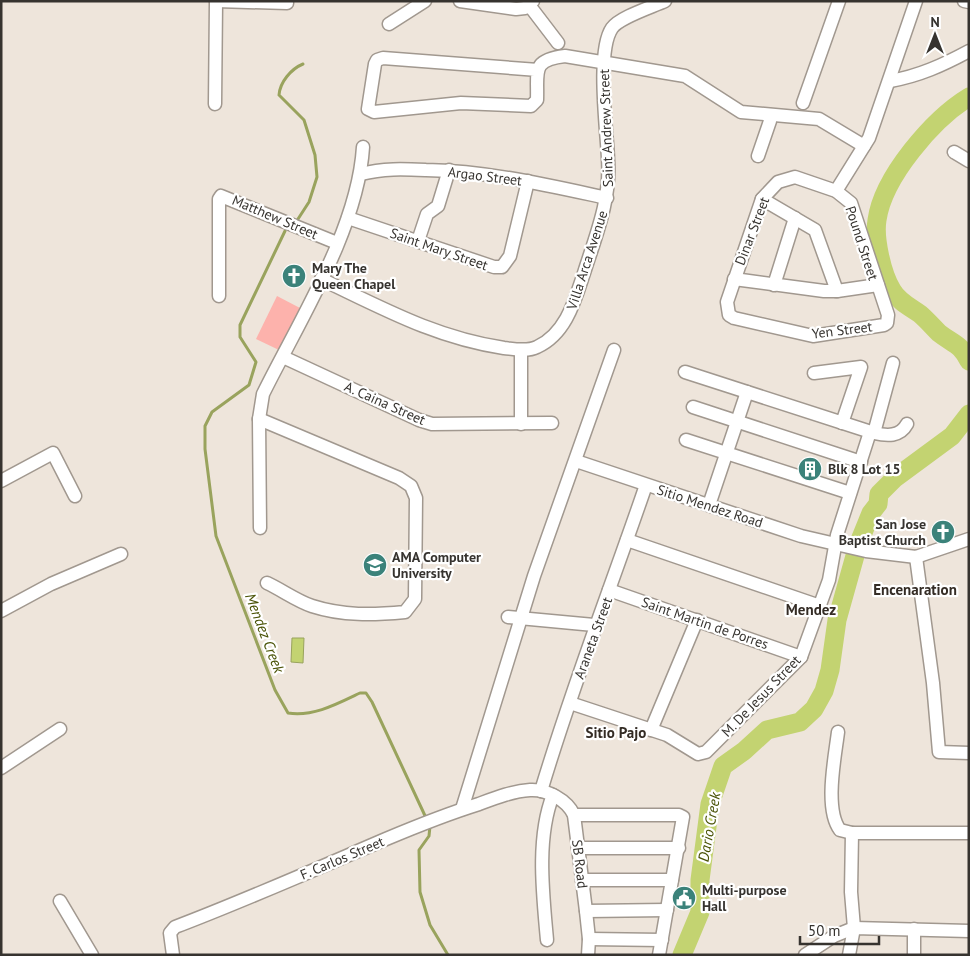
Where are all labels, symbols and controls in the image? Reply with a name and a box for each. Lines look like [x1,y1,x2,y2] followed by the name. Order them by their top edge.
[910,10,960,60] north arrow
[930,13,940,31] text: N
[595,68,617,187] street label: Saint Andrew Street
[447,163,523,189] street label: Argao Street
[229,191,321,243] street label: Matthew Street
[731,194,773,268] street label: Dinar Street
[842,204,883,283] street label: Pound Street
[562,208,612,313] street label: Villa Arca Avenue
[388,224,491,274] street label: Saint Mary Street
[312,259,396,293] place label: Mary The Queen Chapel
[281,263,307,289] church icon: Mary The Queen Chapel
[811,317,874,343] street label: Yen Street
[342,377,429,429] street label: A. Caina Street
[797,456,823,482] building icon: Blk 8 Lot 15
[828,460,900,478] place label: Blk 8 Lot 15
[655,480,765,532] street label: Sitio Mendez Road
[839,515,926,549] place label: San Jose Baptist Church
[930,519,956,545] church icon: San Jose Baptist Church
[392,548,481,582] place label: AMA Computer University
[362,552,388,578] school or university icon: AMA Computer University
[873,580,957,599] district label: Encenaration
[241,590,289,677] water label: Mendez Creek
[639,593,771,653] street label: Saint Martin de Porres
[570,594,616,681] street label: Araneta Street
[786,600,836,619] district label: Mendez
[717,651,805,741] street label: M. De Jesus Street
[586,723,646,742] district label: Sitio Pajo
[694,790,725,863] water label: Dario Creek
[297,832,387,884] street label: F. Carlos Street
[568,839,592,889] street label: SB Road
[702,881,787,915] place label: Multi-purpose Hall
[671,885,697,911] public building icon: Multi-purpose Hall
[800,914,879,946] scale bar
[808,921,841,940] text: 50 m

